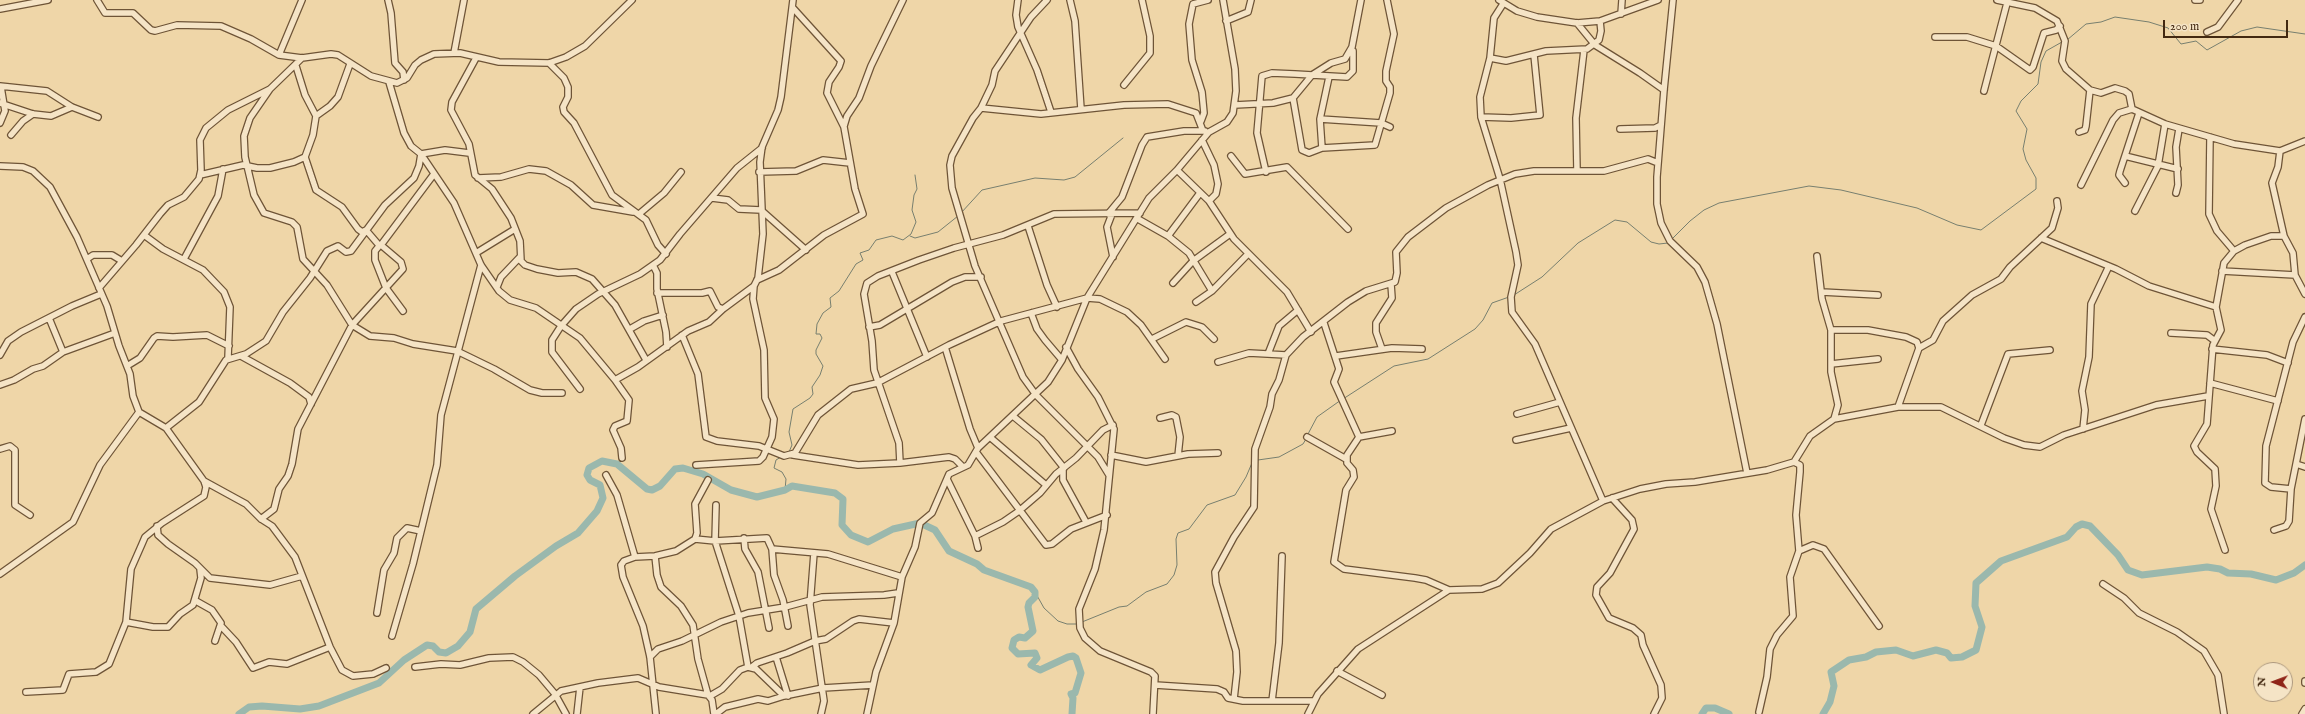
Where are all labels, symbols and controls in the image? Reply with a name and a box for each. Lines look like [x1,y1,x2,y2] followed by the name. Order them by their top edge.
[2165,12,2290,38] scale bar
[2170,19,2199,34] text: 200 m
[2253,662,2293,702] north arrow
[2255,677,2269,687] text: N

